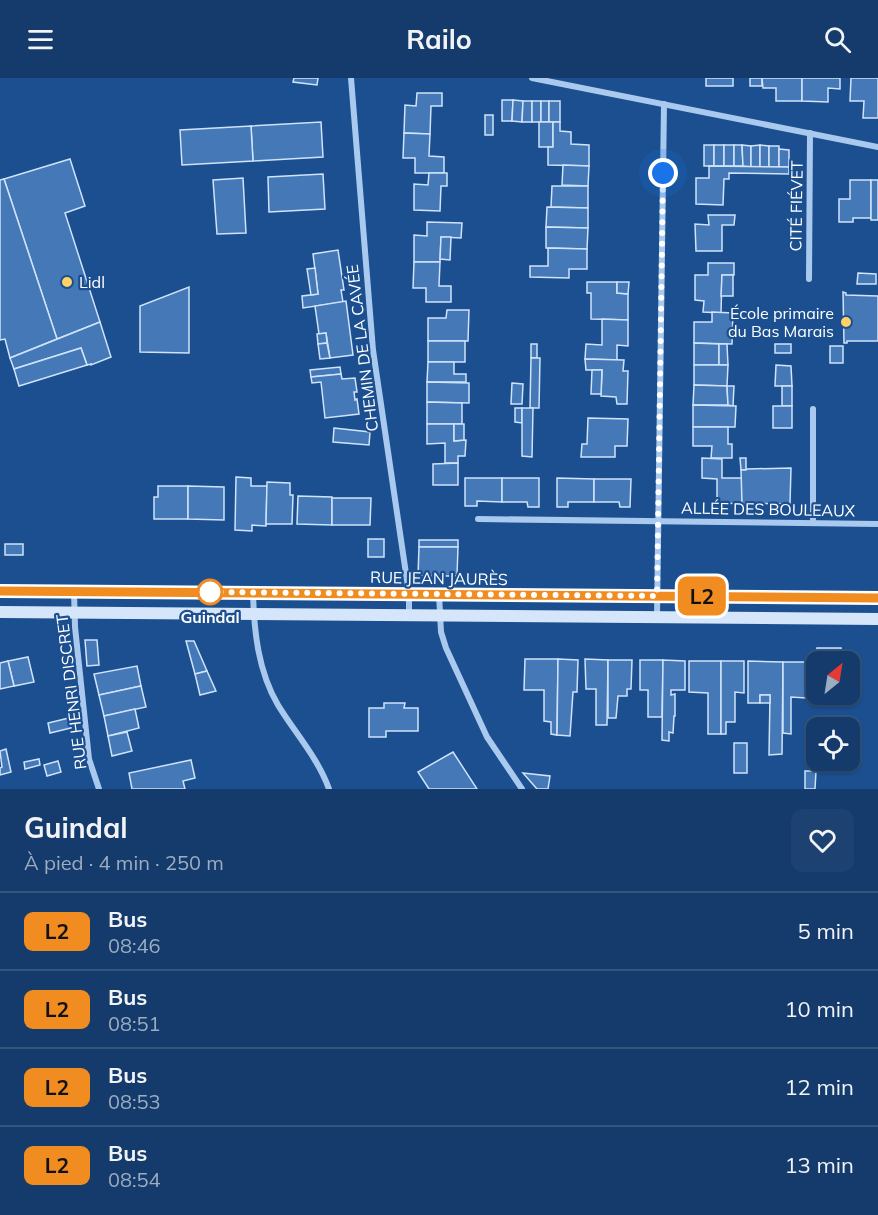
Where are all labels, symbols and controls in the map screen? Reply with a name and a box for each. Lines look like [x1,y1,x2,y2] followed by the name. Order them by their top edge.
[406,22,472,56] text: Railo
[24,23,57,56] icon: menu
[821,23,854,56] icon: search
[648,158,678,188] your location
[785,160,807,252] street label: CITÉ FIÉVET
[342,263,382,433] street label: CHEMIN DE LA CAVÉE
[79,272,105,292] place label: Lidl
[60,275,74,289] marker: Lidl
[728,303,834,341] place label: École primaire du Bas Marais
[839,315,853,329] marker: École primaire du Bas Marais
[681,497,856,521] street label: ALLÉE DES BOULEAUX
[370,567,508,589] street label: RUE JEAN JAURÈS
[675,576,729,616] line badge: L2
[197,579,223,605] marker: Guindal
[690,583,714,609] text: L2
[180,607,240,627] place label: Guindal
[52,613,90,771] street label: RUE HENRI DISCRET
[806,651,860,705] north arrow
[806,651,860,771] map controls
[806,717,860,771] button: locate
[791,809,854,872] button: heart
[24,810,128,845] text: Guindal
[24,850,224,875] text: À pied · 4 min · 250 m
[108,905,147,933] text: Bus
[798,917,854,945] text: 5 min
[45,918,69,944] text: L2
[108,933,161,958] text: 08:46
[108,983,147,1011] text: Bus
[784,995,854,1023] text: 10 min
[45,996,69,1022] text: L2
[108,1011,161,1036] text: 08:51
[108,1061,147,1089] text: Bus
[784,1073,854,1101] text: 12 min
[45,1074,69,1100] text: L2
[108,1089,161,1114] text: 08:53
[108,1139,147,1167] text: Bus
[784,1151,854,1179] text: 13 min
[45,1152,69,1178] text: L2
[108,1167,161,1192] text: 08:54

